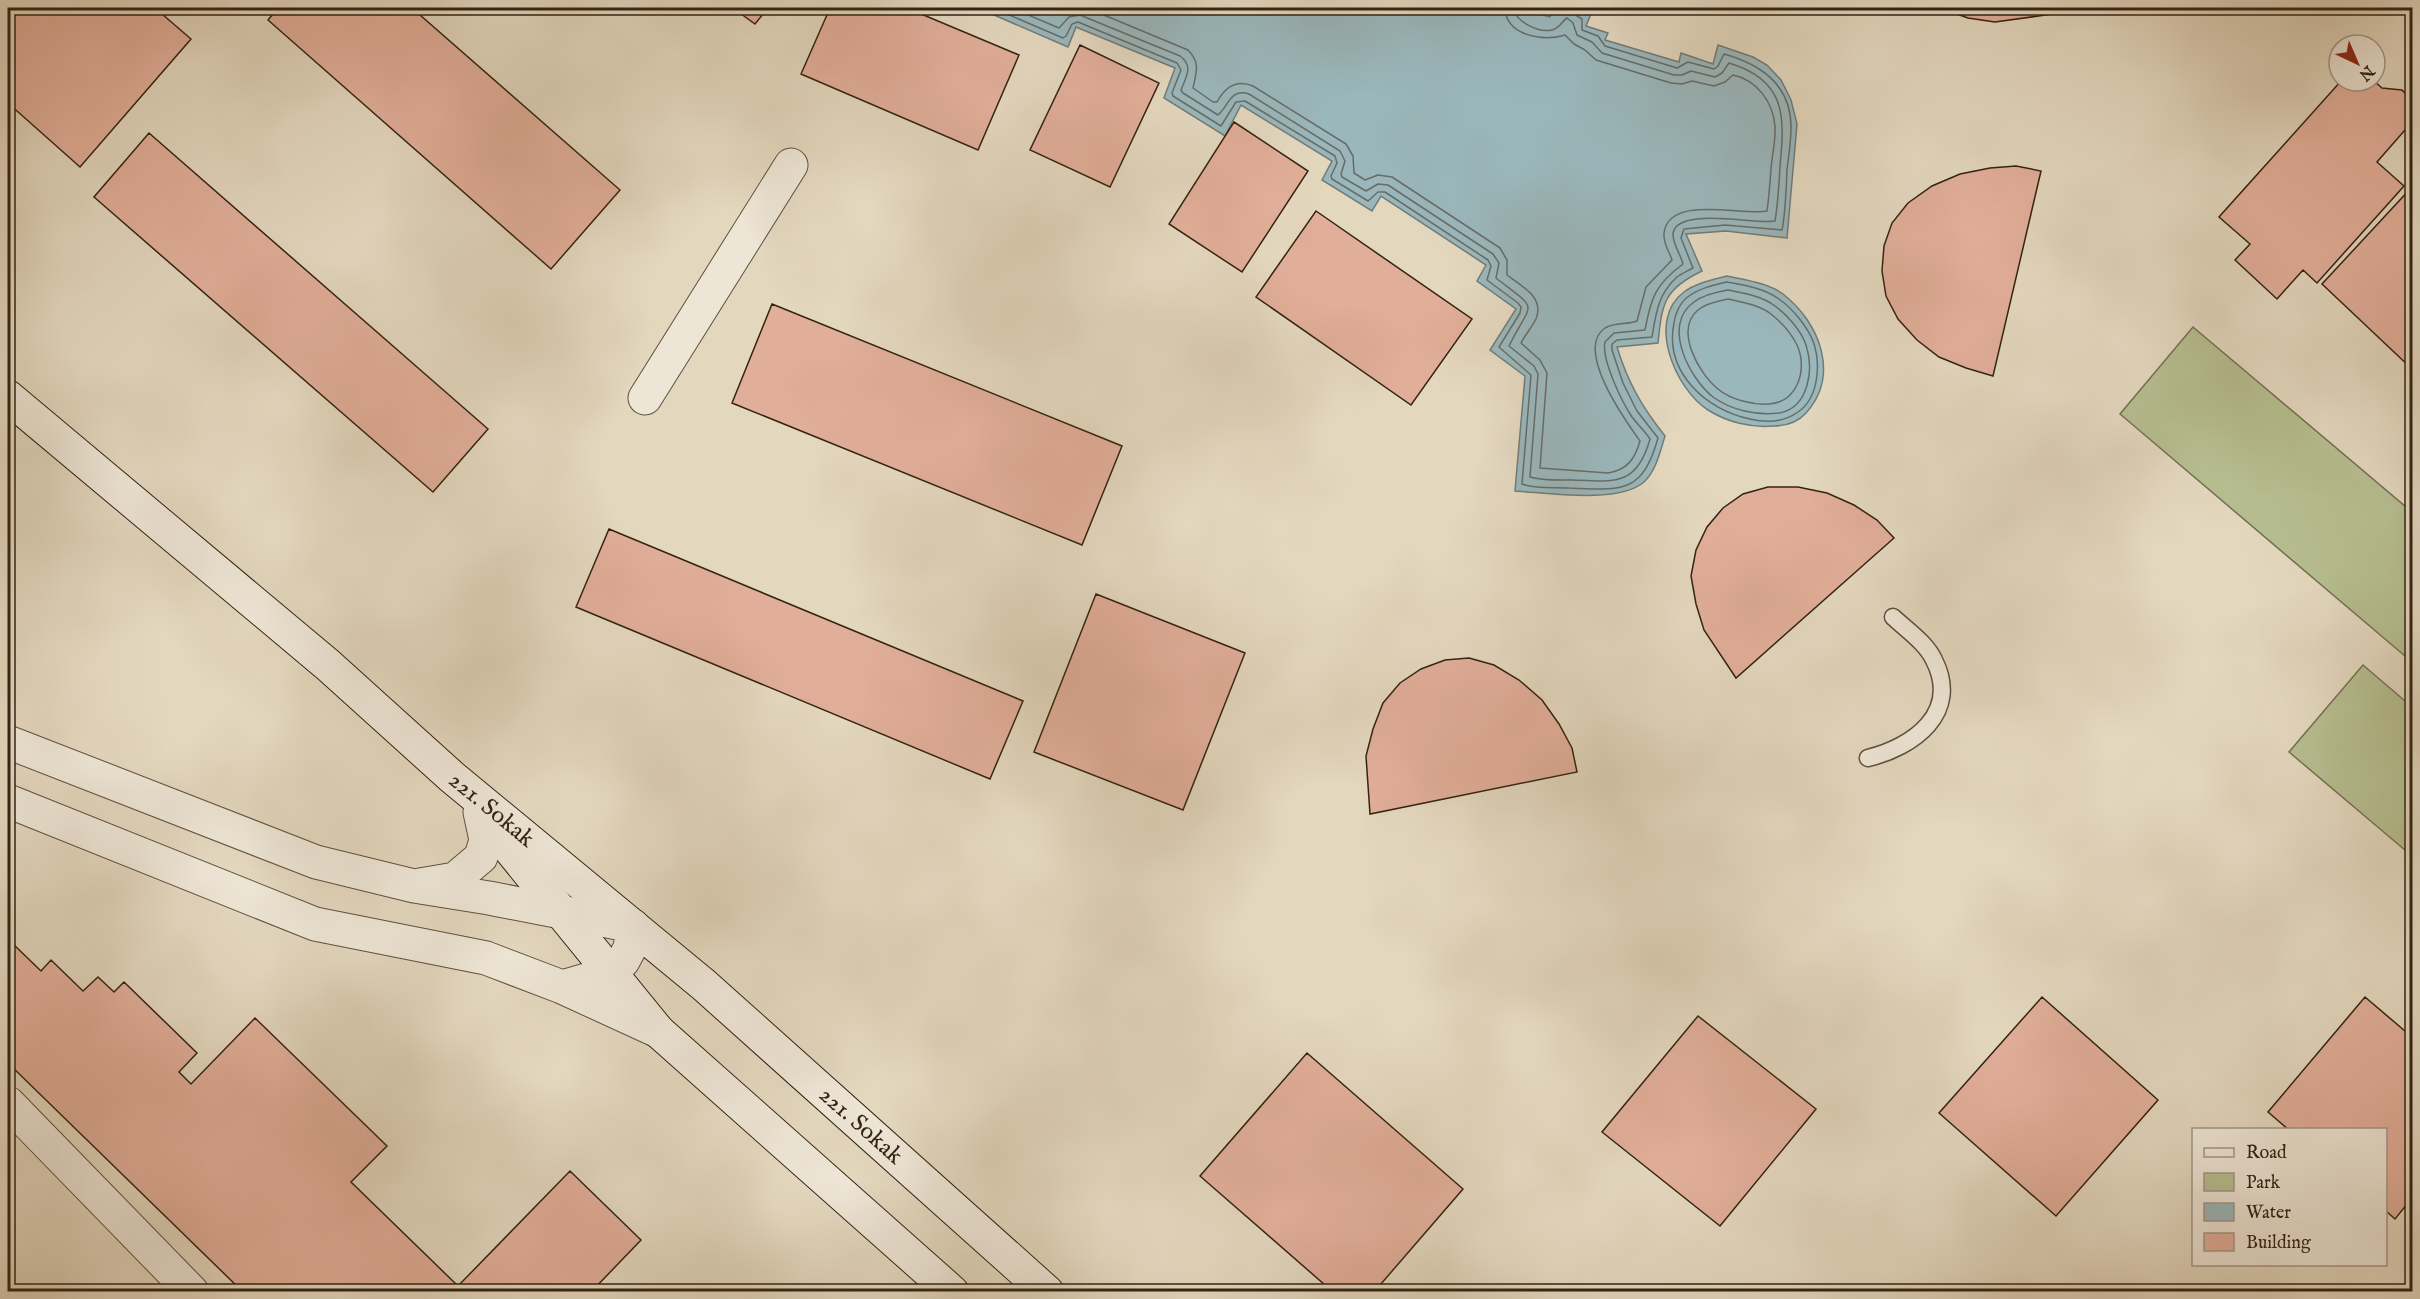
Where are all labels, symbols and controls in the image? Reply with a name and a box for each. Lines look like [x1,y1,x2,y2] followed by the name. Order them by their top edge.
[2327,33,2387,93] north arrow
[2354,60,2379,84] text: N
[442,765,541,855] street label: 221. Sokak
[812,1080,910,1172] street label: 221. Sokak
[2192,1128,2387,1266] legend
[2246,1142,2287,1165] text: Road
[2246,1172,2281,1195] text: Park
[2246,1202,2291,1225] text: Water
[2246,1232,2311,1255] text: Building

